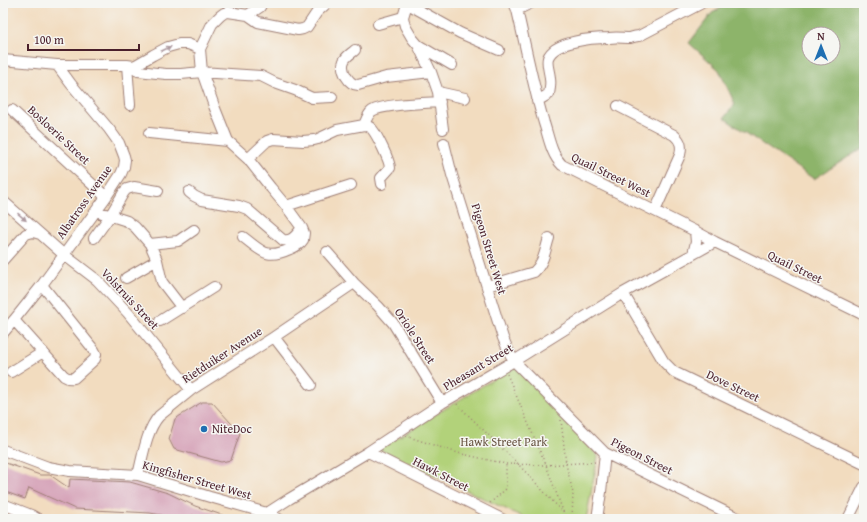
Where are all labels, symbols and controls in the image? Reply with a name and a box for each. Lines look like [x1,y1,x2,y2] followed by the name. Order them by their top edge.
[28,26,139,52] scale bar
[801,26,841,66] north arrow
[817,28,825,44] text: N
[34,31,64,48] text: 100 m
[161,45,173,51] one-way arrow
[24,101,95,169] street label: Bosloerie Street
[569,148,654,201] street label: Quail Street West
[52,161,116,242] street label: Albatross Avenue
[468,201,512,297] street label: Pigeon Street West
[16,213,27,222] one-way arrow
[765,246,826,287] street label: Quail Street
[97,264,164,334] street label: Volstruis Street
[391,304,440,368] street label: Oriole Street
[178,322,265,387] street label: Rietduiker Avenue
[440,339,517,394] street label: Pheasant Street
[704,365,763,406] street label: Dove Street
[212,420,252,437] place label: NiteDoc
[199,424,209,434] marker: NiteDoc
[461,433,548,450] park label: Hawk Street Park
[608,433,677,479] street label: Pigeon Street
[410,452,473,495] street label: Hawk Street
[141,456,254,503] street label: Kingfisher Street West

